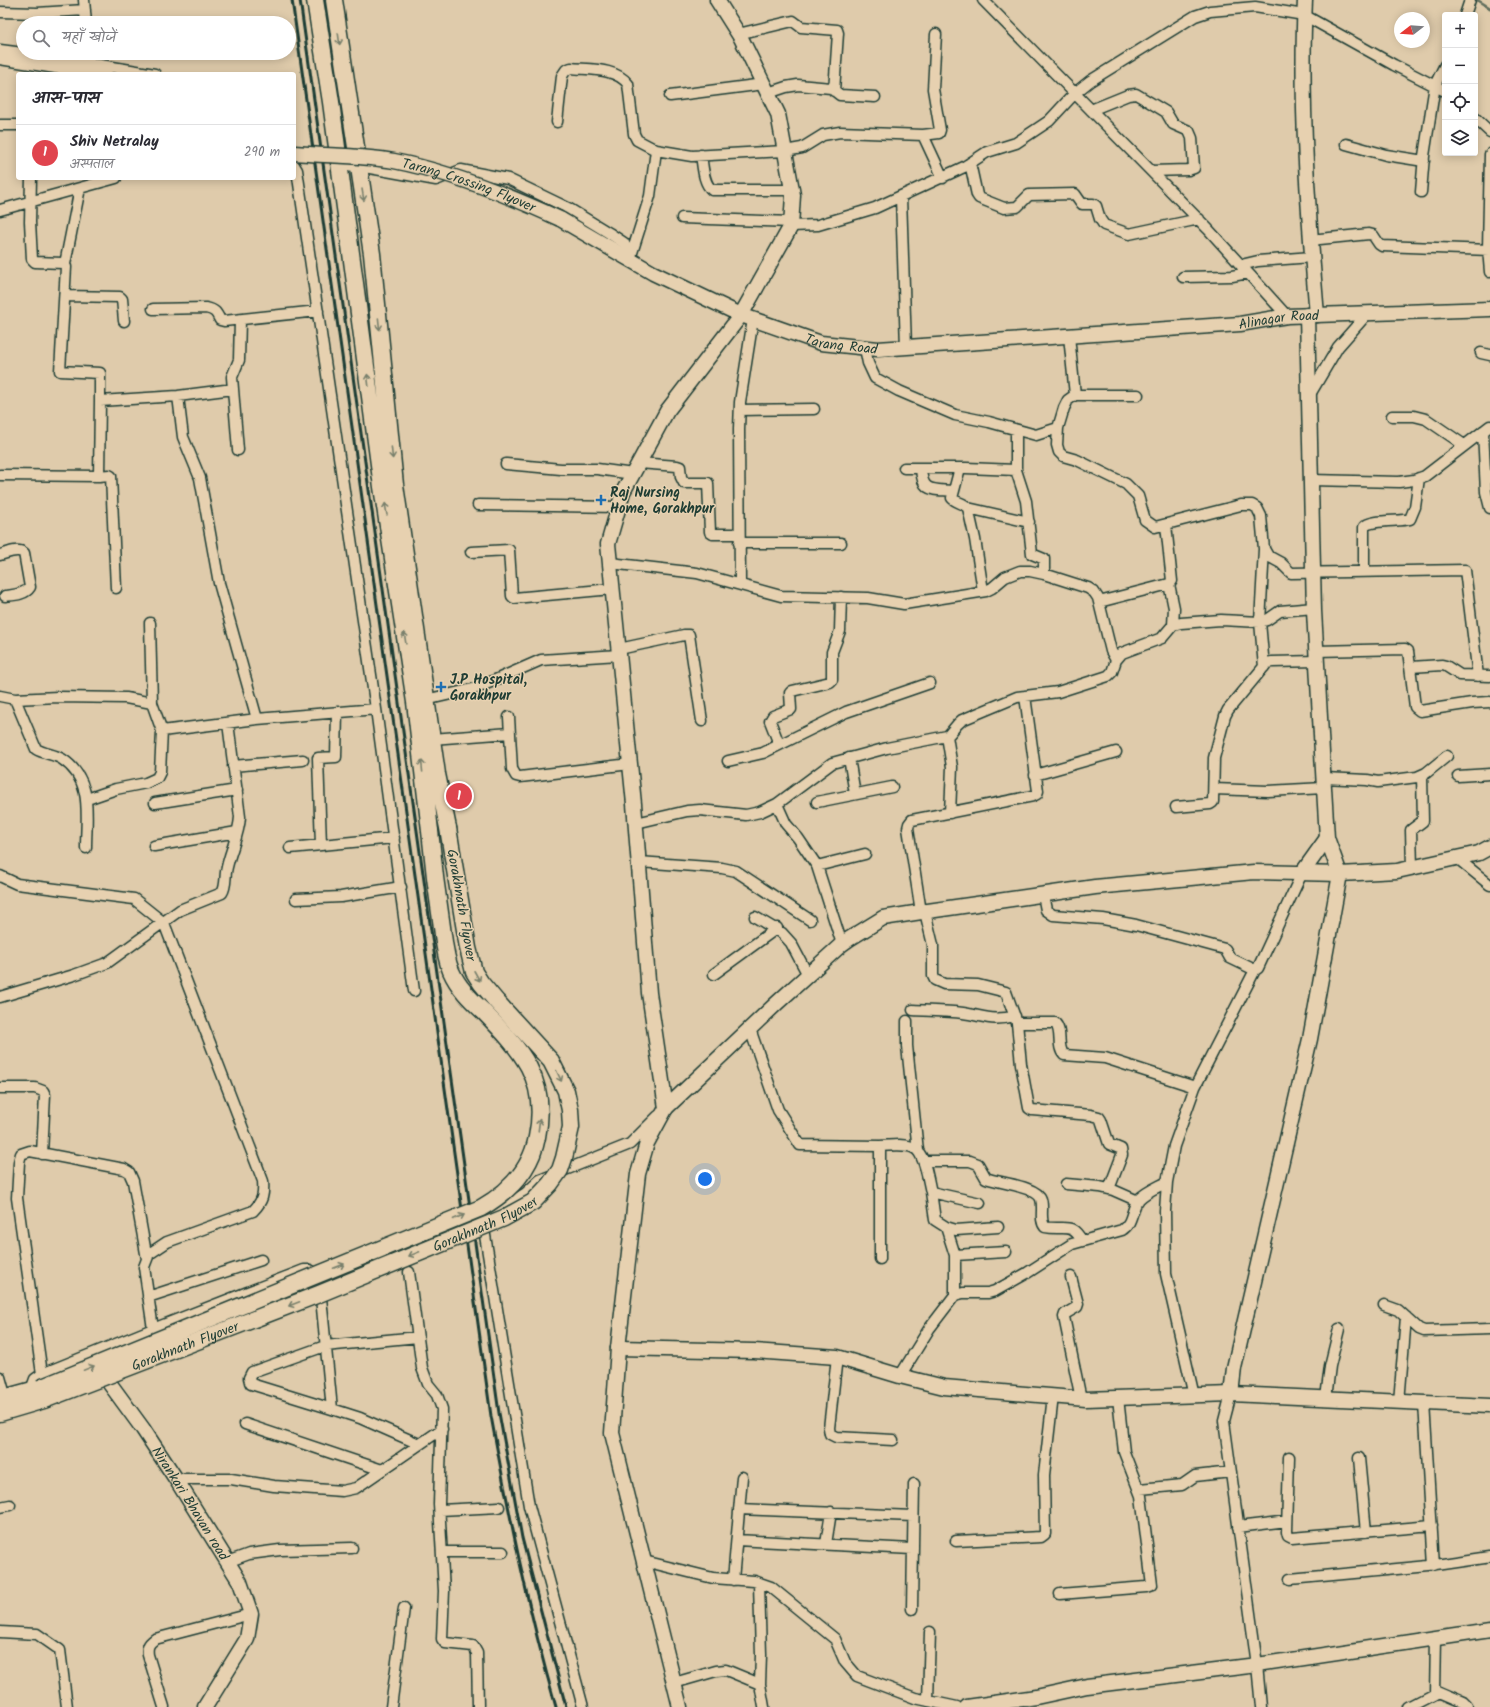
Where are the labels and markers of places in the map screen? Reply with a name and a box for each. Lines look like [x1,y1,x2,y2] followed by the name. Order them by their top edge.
[610,482,715,520] place label: Raj Nursing Home, Gorakhpur
[595,494,607,506] marker: Raj Nursing Home, Gorakhpur
[450,669,528,707] place label: J.P Hospital, Gorakhpur
[435,681,447,693] marker: J.P Hospital, Gorakhpur
[446,781,472,811] pin: 1

